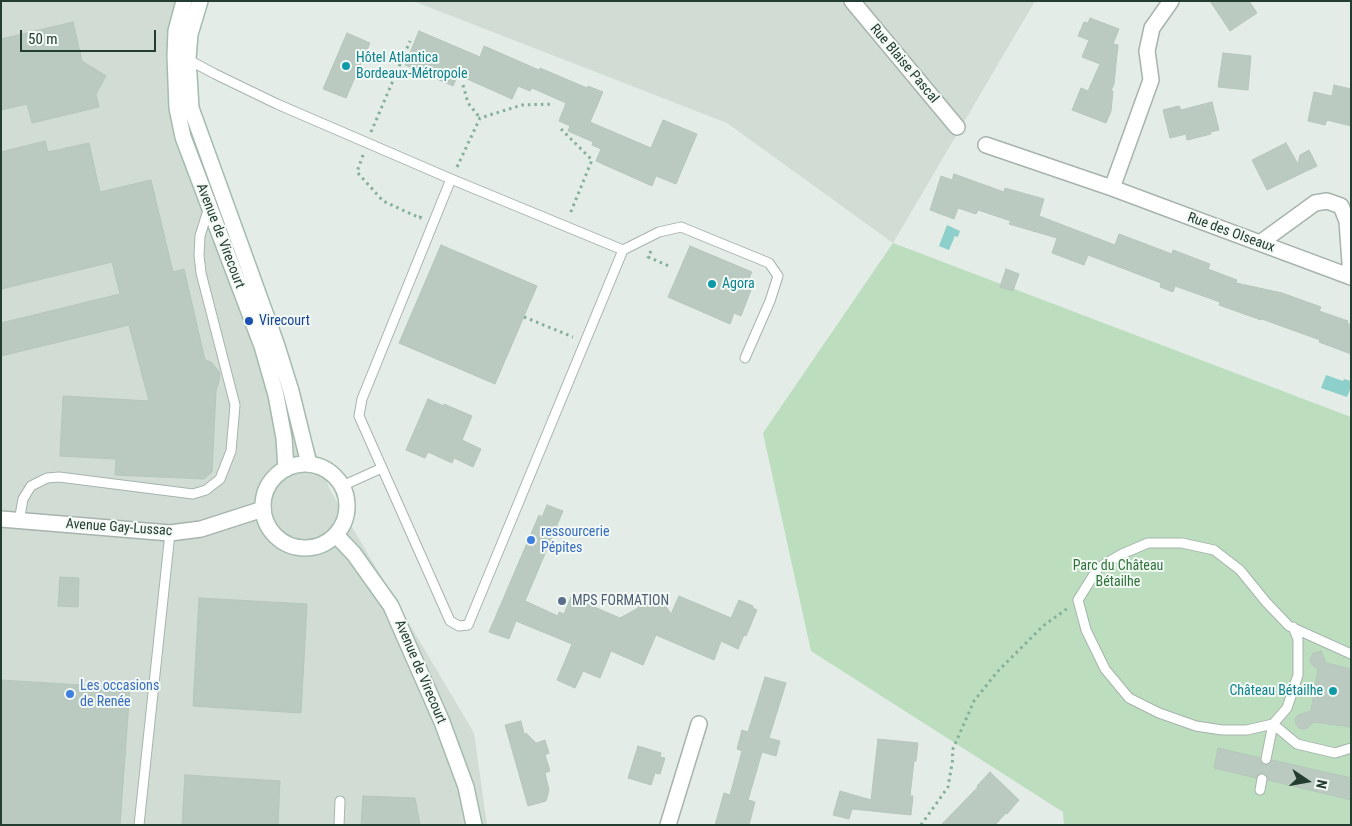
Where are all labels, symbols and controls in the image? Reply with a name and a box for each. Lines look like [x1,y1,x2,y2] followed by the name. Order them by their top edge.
[22,20,159,52] scale bar
[866,21,942,107] street label: Rue Blaise Pascal
[28,30,58,48] text: 50 m
[356,50,468,82] place label: Hôtel Atlantica Bordeaux-Métropole
[340,60,352,72] marker: Hôtel Atlantica Bordeaux-Métropole
[192,181,248,291] street label: Avenue de Virecourt
[1185,209,1277,257] street label: Rue des OIseaux
[722,276,755,292] place label: Agora
[706,278,718,290] marker: Agora
[259,313,310,329] place label: Virecourt
[243,315,255,327] marker: Virecourt
[65,516,173,540] street label: Avenue Gay-Lussac
[541,524,609,556] place label: ressourcerie Pépites
[525,534,537,546] marker: ressourcerie Pépites
[1073,558,1163,590] park label: Parc du Château Bétailhe
[572,593,669,609] place label: MPS FORMATION
[556,595,568,607] marker: MPS FORMATION
[391,618,449,726] street label: Avenue de Virecourt
[80,678,159,710] place label: Les occasions de Renée
[1229,683,1323,699] place label: Château Bétailhe
[1327,685,1339,697] marker: Château Bétailhe
[64,688,76,700] marker: Les occasions de Renée
[1282,756,1332,806] north arrow
[1313,778,1330,790] text: N

